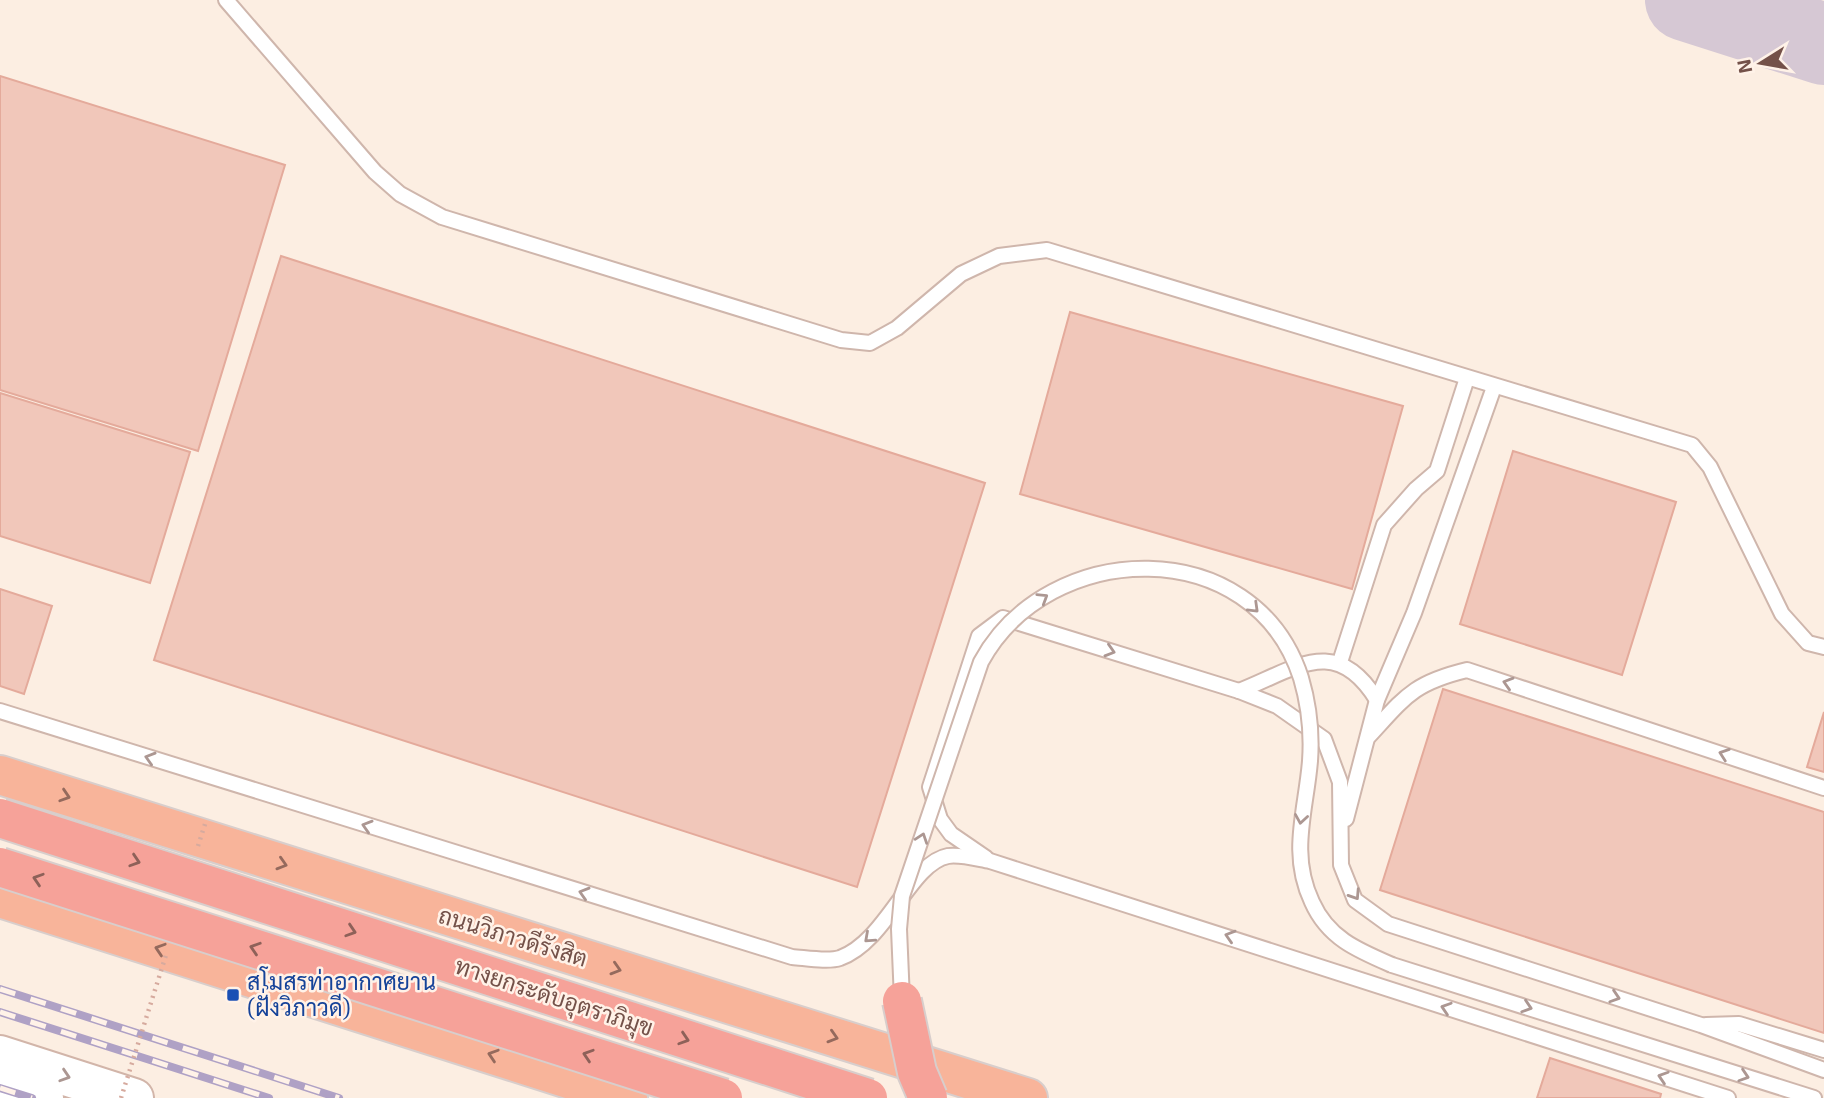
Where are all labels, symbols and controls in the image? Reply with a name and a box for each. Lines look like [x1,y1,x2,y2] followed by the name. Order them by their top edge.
[1726,28,1796,98] north arrow
[1731,57,1756,75] text: N
[1035,594,1048,607] one-way arrow
[1245,600,1258,613] one-way arrow
[1104,642,1116,657] one-way arrow
[1502,677,1514,692] one-way arrow
[1719,748,1731,762] one-way arrow
[144,752,156,767] one-way arrow
[59,787,71,802] one-way arrow
[1293,813,1308,824] one-way arrow
[361,819,373,834] one-way arrow
[914,833,928,845] one-way arrow
[128,853,141,867] one-way arrow
[275,856,287,871] one-way arrow
[33,873,45,887] one-way arrow
[579,887,591,901] one-way arrow
[1347,887,1360,900] one-way arrow
[436,900,591,972] street label: ถนนวิภาวดีรังสิต
[345,923,357,937] one-way arrow
[864,930,877,942] one-way arrow
[1225,930,1237,945] one-way arrow
[249,942,261,957] one-way arrow
[154,943,166,957] one-way arrow
[451,951,657,1044] street label: ทางยกระดับอุตราภิมุข
[609,961,621,976] one-way arrow
[247,966,436,1021] place label: สโมสรท่าอากาศยาน (ฝั่งวิภาวดี)
[225,987,241,1003] marker: สโมสรท่าอากาศยาน (ฝั่งวิภาวดี)
[1608,989,1620,1003] one-way arrow
[1521,999,1533,1014] one-way arrow
[1441,1002,1453,1016] one-way arrow
[827,1029,839,1044] one-way arrow
[678,1030,690,1045] one-way arrow
[488,1049,500,1063] one-way arrow
[583,1049,595,1063] one-way arrow
[59,1067,71,1082] one-way arrow
[1738,1067,1750,1082] one-way arrow
[1657,1071,1669,1086] one-way arrow

